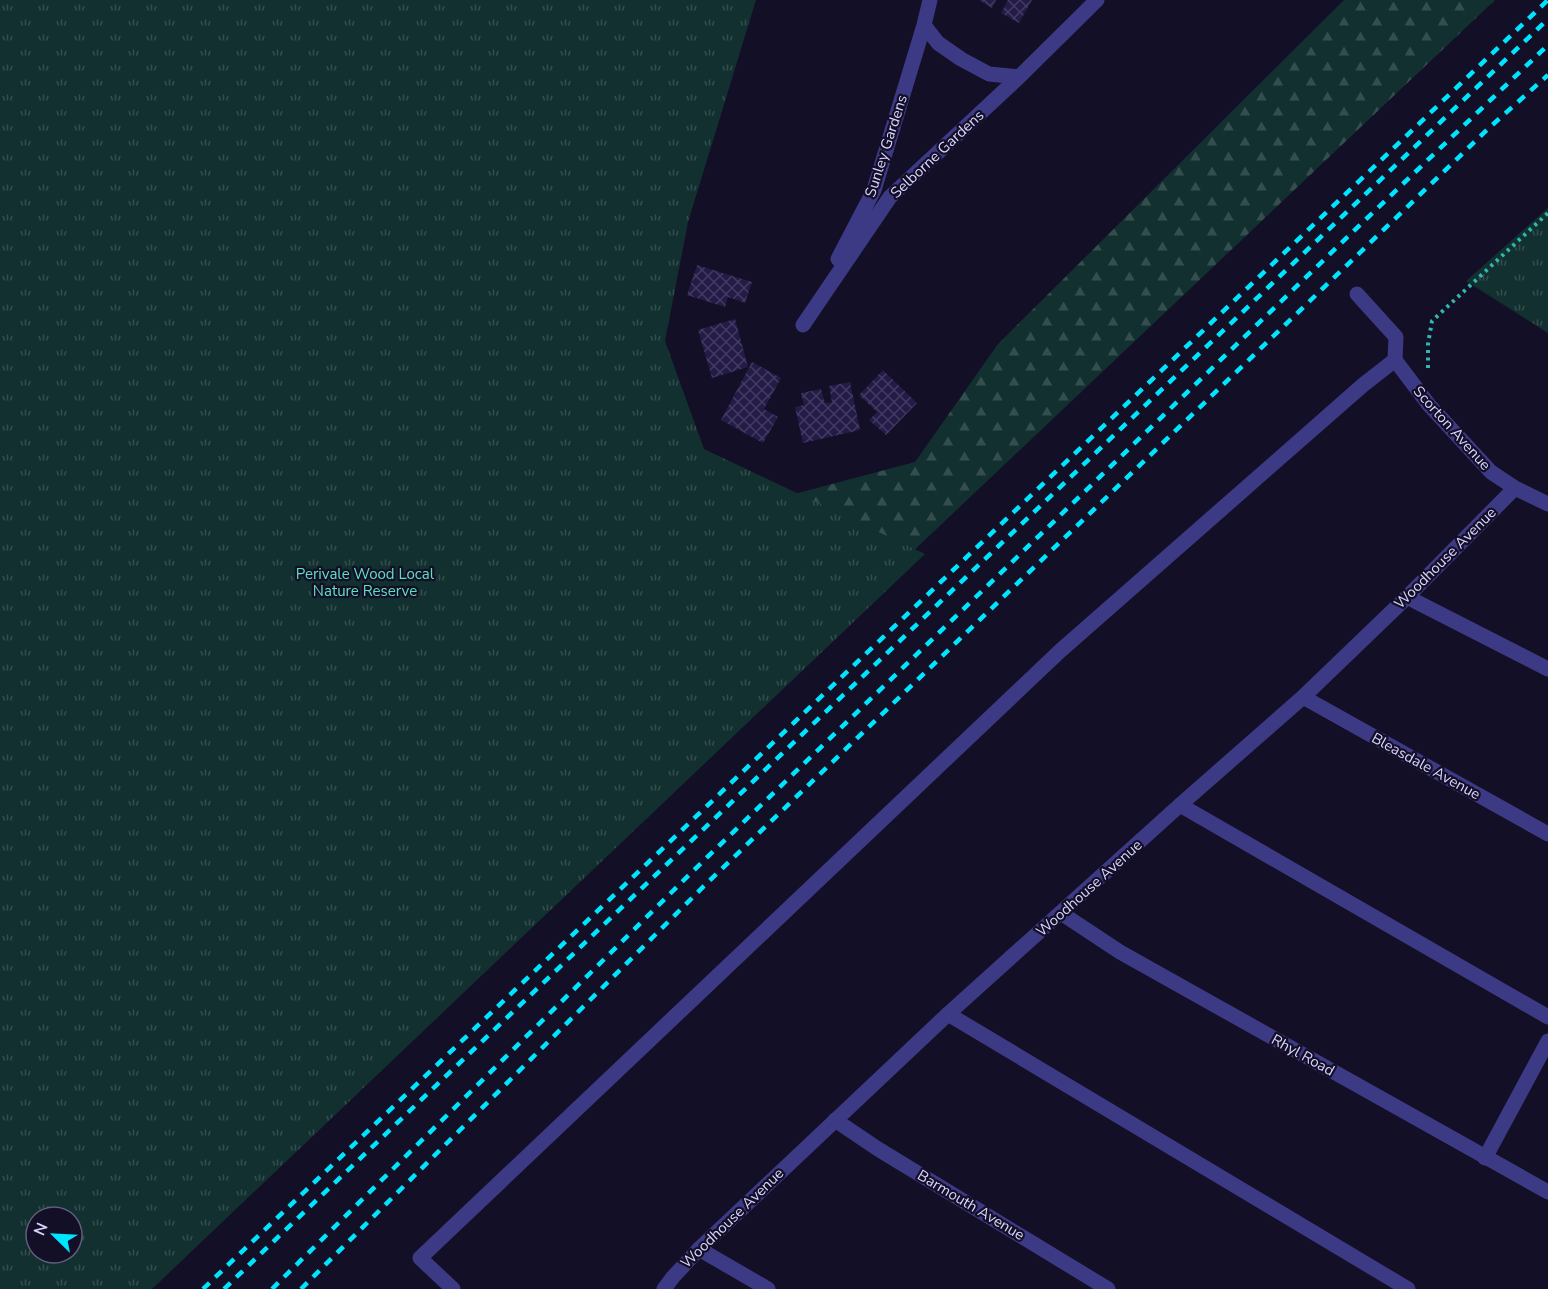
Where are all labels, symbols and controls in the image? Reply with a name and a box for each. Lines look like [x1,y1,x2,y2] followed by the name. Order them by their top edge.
[860,92,912,200] street label: Sunley Gardens
[886,105,988,203] street label: Selborne Gardens
[1409,382,1495,474] street label: Scorton Avenue
[1390,503,1500,613] street label: Woodhouse Avenue
[296,564,435,601] park label: Perivale Wood Local Nature Reserve
[1368,728,1484,804] street label: Bleasdale Avenue
[1032,835,1146,941] street label: Woodhouse Avenue
[1268,1029,1338,1081] street label: Rhyl Road
[676,1163,788,1273] street label: Woodhouse Avenue
[914,1165,1028,1245] street label: Barmouth Avenue
[24,1205,84,1265] north arrow
[29,1219,54,1239] text: N

